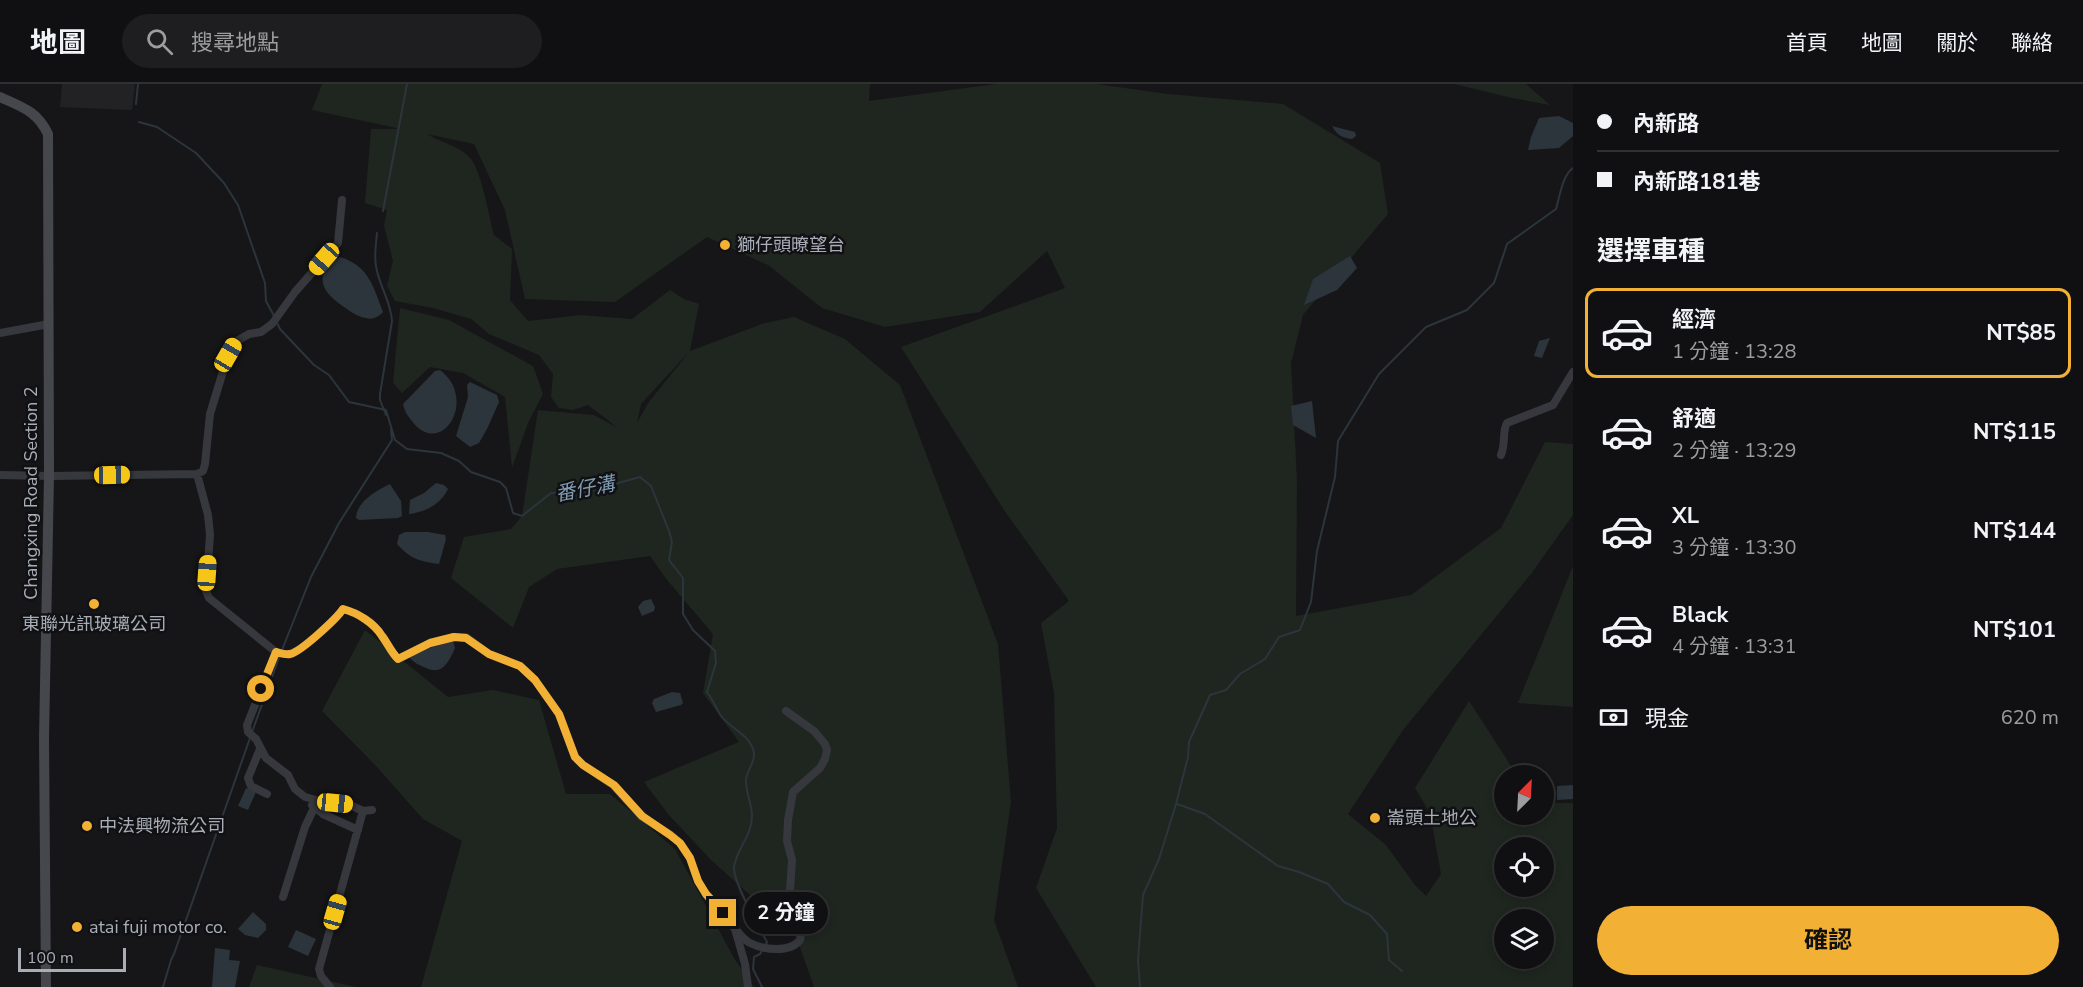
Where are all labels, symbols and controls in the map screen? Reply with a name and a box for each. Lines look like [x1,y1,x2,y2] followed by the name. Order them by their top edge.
[122,14,542,68] search box
[30,24,86,62] text: 地圖
[143,25,176,58] icon: search
[191,28,279,58] text: 搜尋地點
[1786,29,1828,57] text: 首頁
[1861,29,1903,57] text: 地圖
[1936,29,1978,57] text: 關於
[2011,29,2053,57] text: 聯絡
[1633,109,1699,139] text: 內新路
[1633,167,1761,197] text: 內新路181巷
[737,233,845,257] place label: 獅仔頭暸望台
[1597,233,1705,270] text: 選擇車種
[718,238,732,252] marker: 獅仔頭暸望台
[305,240,343,278] car
[1672,305,1716,335] text: 經濟
[1600,306,1654,360] icon: car
[1986,318,2056,348] text: NT$85
[211,335,245,375] car
[1672,338,1797,365] text: 1 分鐘 · 13:28
[19,386,43,600] street label: Changxing Road Section 2
[1672,404,1716,434] text: 舒適
[1600,405,1654,459] icon: car
[1973,417,2056,447] text: NT$115
[1672,437,1797,464] text: 2 分鐘 · 13:29
[94,466,130,484] car
[553,469,620,508] water label: 番仔溝
[1672,501,1699,531] text: XL
[1600,504,1654,558] icon: car
[1973,516,2056,546] text: NT$144
[1672,534,1797,561] text: 3 分鐘 · 13:30
[197,554,217,592] car
[87,597,101,611] marker: 東聯光訊玻璃公司
[1672,600,1728,630] text: Black
[1600,603,1654,657] icon: car
[22,612,166,636] place label: 東聯光訊玻璃公司
[1973,615,2056,645] text: NT$101
[1672,633,1797,660] text: 4 分鐘 · 13:31
[247,675,274,702] route start
[1597,701,1630,734] icon: cash
[1645,704,1689,734] text: 現金
[2001,704,2059,731] text: 620 m
[1494,765,1554,825] north arrow
[1494,765,1554,969] map controls
[316,792,354,814] car
[1387,806,1477,830] place label: 崙頭土地公
[1368,811,1382,825] marker: 崙頭土地公
[99,814,225,838] place label: 中法興物流公司
[80,819,94,833] marker: 中法興物流公司
[1494,837,1554,897] button: locate
[321,892,349,932] car
[744,892,828,934] callout: 2 分鐘
[709,899,736,926] route end
[757,899,815,926] text: 2 分鐘
[1597,906,2059,975] button: 確認
[1494,909,1554,969] button: layers
[89,915,227,939] place label: atai fuji motor co.
[70,920,84,934] marker: atai fuji motor co.
[18,945,126,972] scale bar
[27,947,74,969] text: 100 m

